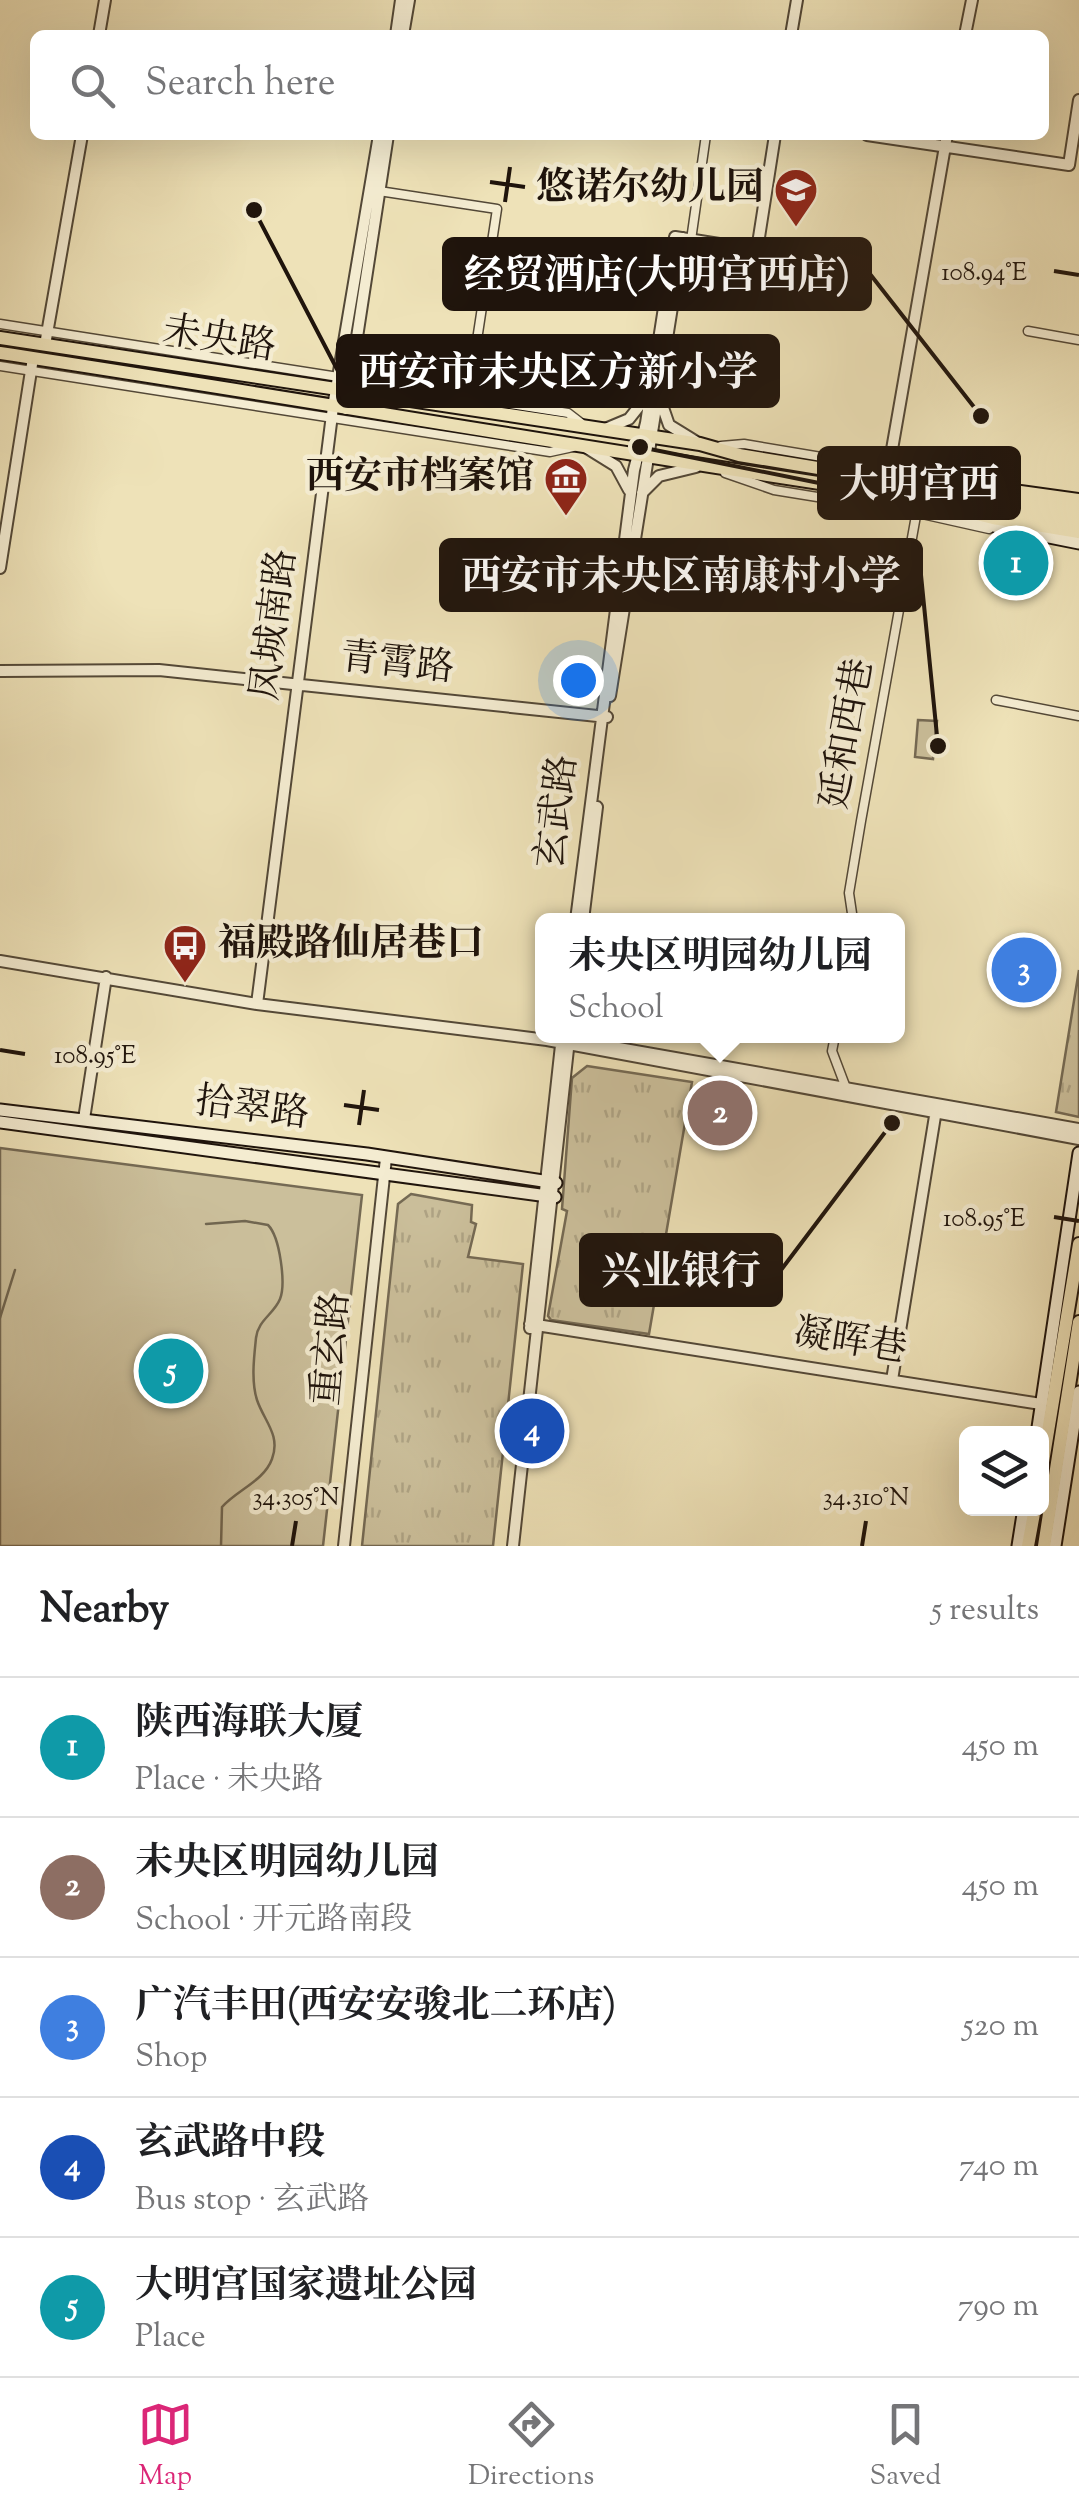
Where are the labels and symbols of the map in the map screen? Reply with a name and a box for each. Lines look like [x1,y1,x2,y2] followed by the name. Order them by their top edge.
[536,163,764,217] place label: 悠诺尔幼儿园
[773,167,819,228] school or university icon: 悠诺尔幼儿园
[444,239,870,309] callout: 经贸酒店(大明宫西店)
[464,250,850,307] text: 经贸酒店(大明宫西店)
[941,256,1027,292] text: 108.94°E
[158,305,280,377] street label: 未央路
[338,336,778,406] callout: 西安市未央区方新小学
[358,347,758,404] text: 西安市未央区方新小学
[819,448,1019,518] callout: 大明宫西
[306,452,534,506] place label: 西安市档案馆
[543,456,589,517] museum icon: 西安市档案馆
[839,459,999,516] text: 大明宫西
[984,526,1048,600] pin: 1
[441,540,921,610] callout: 西安市未央区南康村小学
[240,546,312,704] street label: 凤城南路
[461,551,901,608] text: 西安市未央区南康村小学
[337,632,457,698] street label: 青霄路
[809,654,889,814] street label: 延和西巷
[553,655,604,706] your location
[525,752,593,872] street label: 玄武路
[218,919,484,973] place label: 福殿路仙居巷口
[162,923,208,984] bus stop icon: 福殿路仙居巷口
[992,932,1056,1008] pin: 3
[54,1039,136,1075] text: 108.95°E
[192,1076,312,1144] street label: 拾翠路
[688,1076,752,1150] pin: 2
[943,1202,1025,1238] text: 108.95°E
[581,1235,781,1305] callout: 兴业银行
[601,1246,761,1303] text: 兴业银行
[301,1290,365,1408] street label: 重玄路
[789,1307,911,1379] street label: 凝晖巷
[138,1334,204,1408] pin: 5
[500,1394,564,1468] pin: 4
[252,1481,340,1517] text: 34.305°N
[823,1481,909,1517] text: 34.310°N

